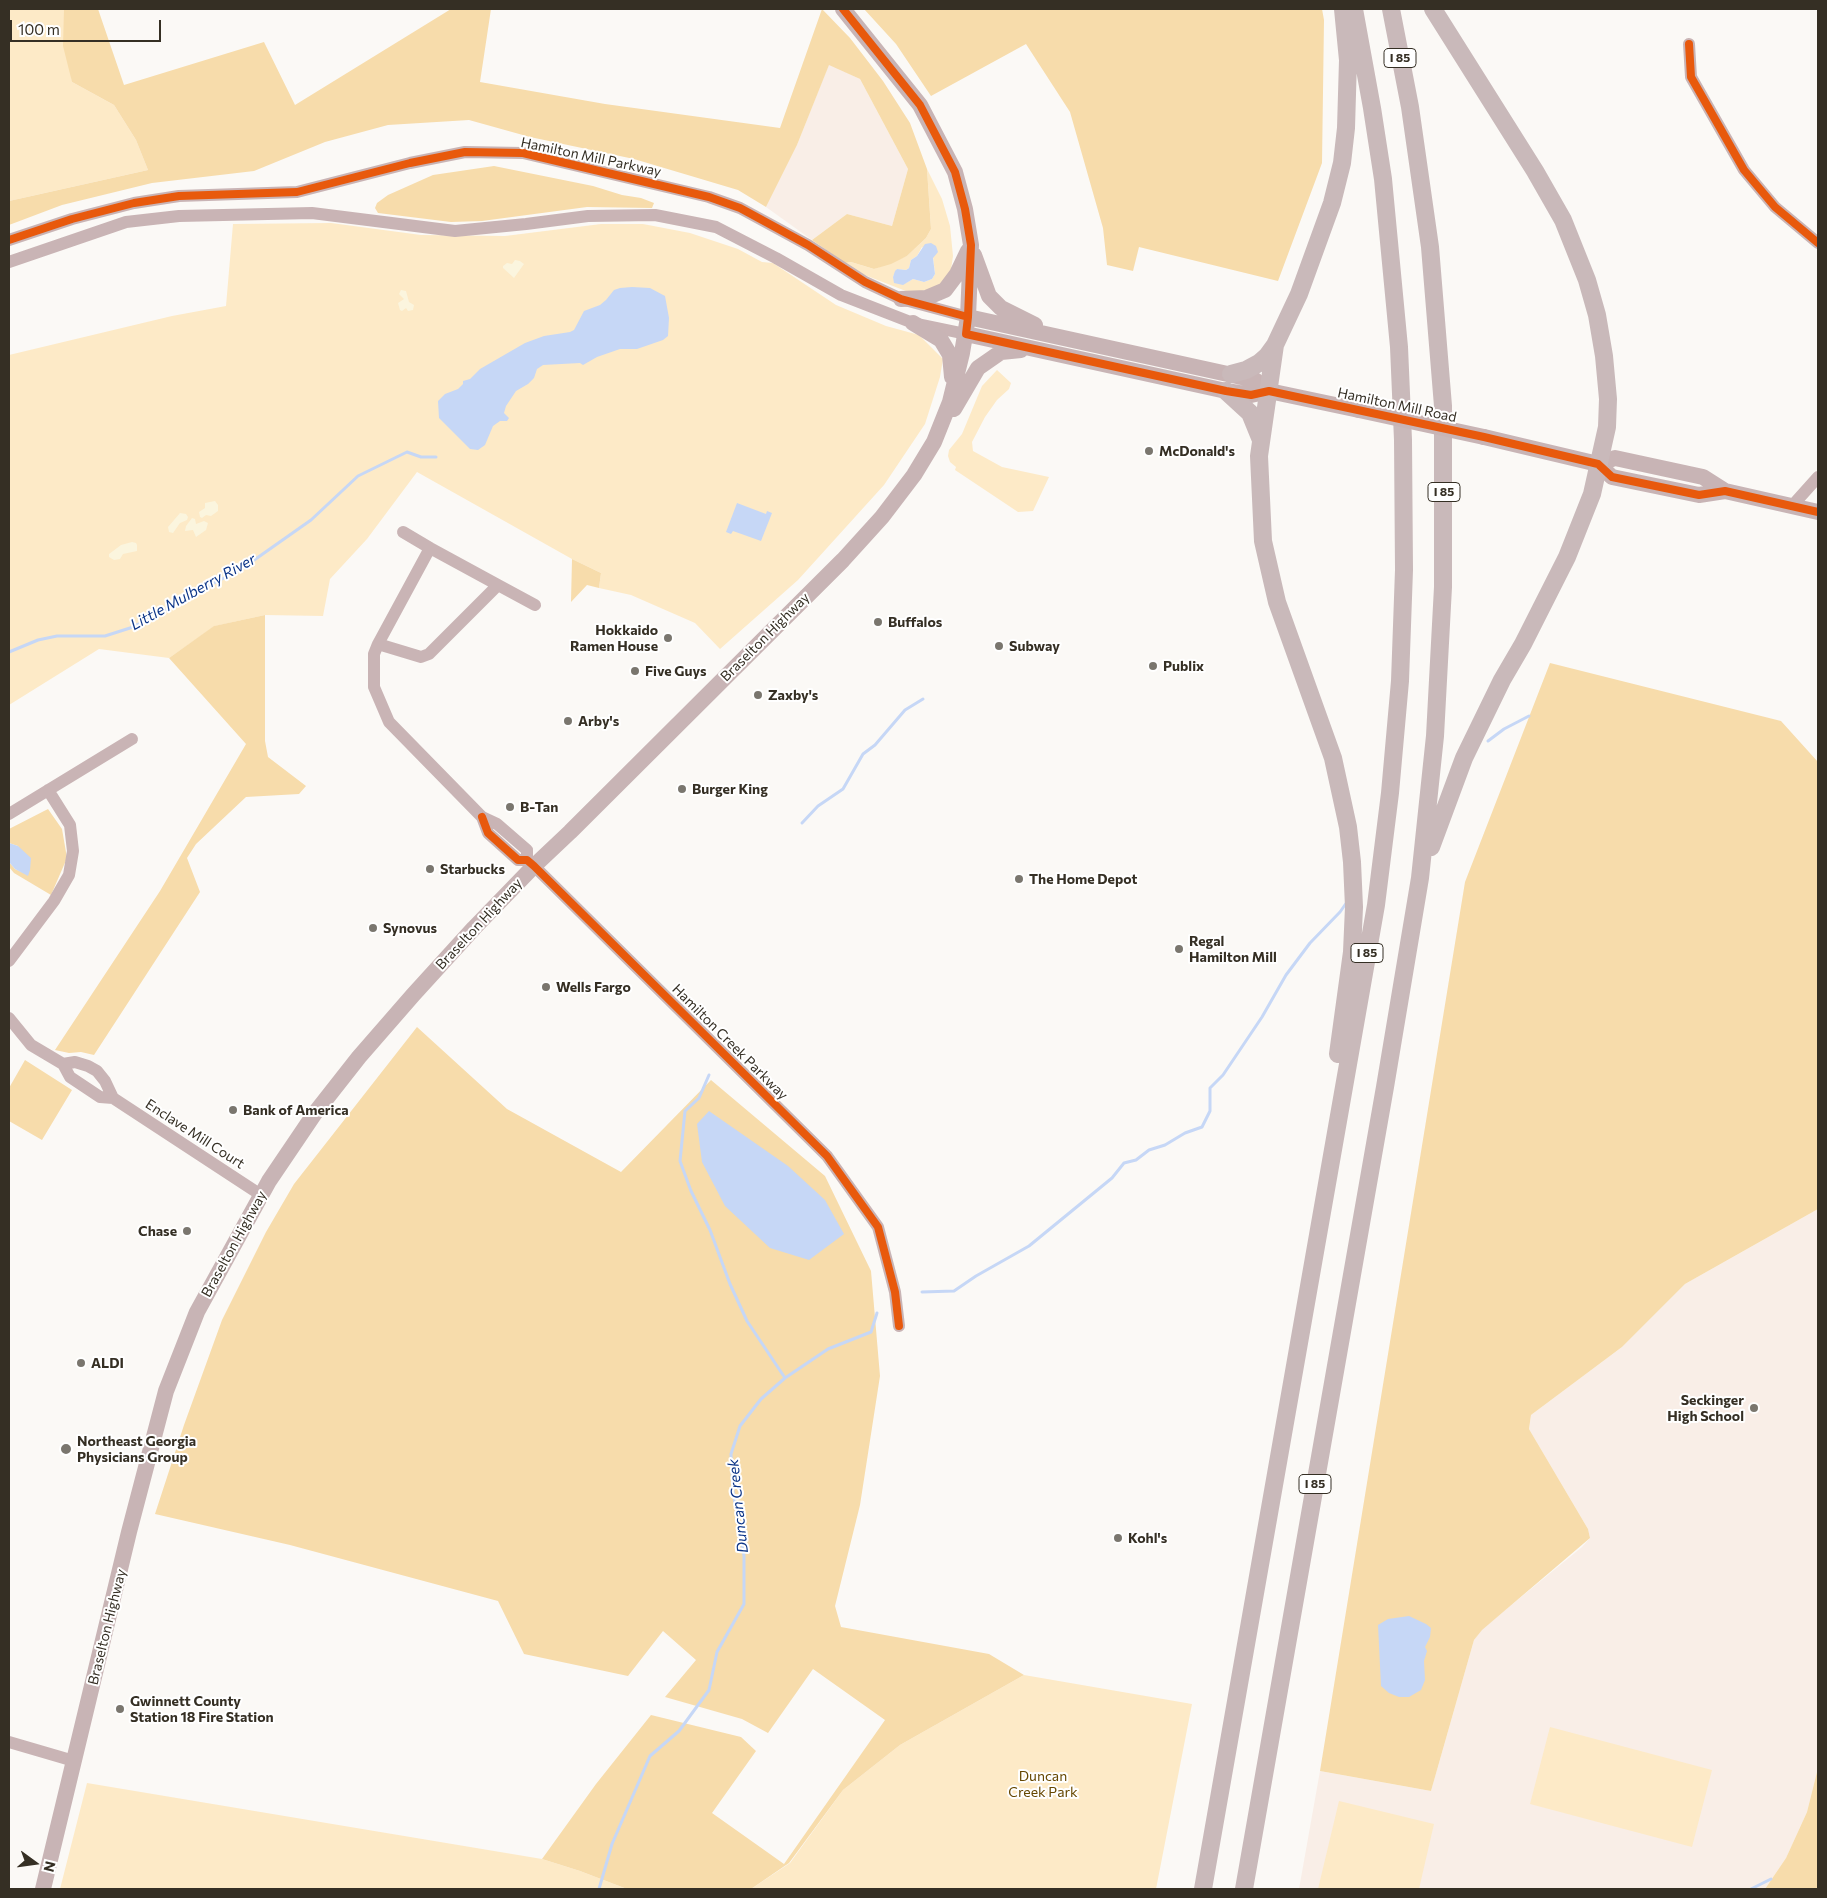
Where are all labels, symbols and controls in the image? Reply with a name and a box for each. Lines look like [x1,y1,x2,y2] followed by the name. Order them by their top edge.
[12,10,164,42] scale bar
[18,20,60,38] text: 100 m
[1384,48,1416,68] road number: I 85
[519,134,663,180] street label: Hamilton Mill Parkway
[1336,384,1458,426] street label: Hamilton Mill Road
[1159,443,1235,459] place label: McDonald's
[1143,445,1155,457] marker: McDonald's
[1428,482,1460,502] road number: I 85
[127,550,259,634] water label: Little Mulberry River
[717,589,813,685] street label: Braselton Highway
[888,614,942,630] place label: Buffalos
[872,616,884,628] marker: Buffalos
[570,622,658,654] place label: Hokkaido Ramen House
[662,632,674,644] marker: Hokkaido Ramen House
[1009,638,1060,654] place label: Subway
[993,640,1005,652] marker: Subway
[1163,658,1204,674] place label: Publix
[1147,660,1159,672] marker: Publix
[645,663,707,679] place label: Five Guys
[629,665,641,677] marker: Five Guys
[768,687,818,703] place label: Zaxby's
[752,689,764,701] marker: Zaxby's
[578,713,619,729] place label: Arby's
[562,715,574,727] marker: Arby's
[692,781,768,797] place label: Burger King
[676,783,688,795] marker: Burger King
[520,799,558,815] place label: B-Tan
[504,801,516,813] marker: B-Tan
[440,861,505,877] place label: Starbucks
[424,863,436,875] marker: Starbucks
[1029,871,1137,887] place label: The Home Depot
[1013,873,1025,885] marker: The Home Depot
[432,875,526,973] street label: Braselton Highway
[383,920,437,936] place label: Synovus
[367,922,379,934] marker: Synovus
[1189,933,1277,966] place label: Regal Hamilton Mill
[1173,943,1185,955] marker: Regal Hamilton Mill
[1351,944,1383,962] road number: I 85
[556,979,631,995] place label: Wells Fargo
[540,981,552,993] marker: Wells Fargo
[669,981,791,1103] street label: Hamilton Creek Parkway
[142,1096,248,1172] street label: Enclave Mill Court
[243,1102,349,1118] place label: Bank of America
[227,1104,239,1116] marker: Bank of America
[198,1188,270,1300] street label: Braselton Highway
[138,1223,177,1239] place label: Chase
[181,1225,193,1237] marker: Chase
[91,1355,124,1371] place label: ALDI
[75,1357,87,1369] marker: ALDI
[1667,1392,1744,1424] place label: Seckinger High School
[1748,1402,1760,1414] marker: Seckinger High School
[77,1433,196,1465] place label: Northeast Georgia Physicians Group
[59,1442,73,1456] marker: Northeast Georgia Physicians Group
[724,1458,752,1554] water label: Duncan Creek
[1299,1475,1331,1494] road number: I 85
[1128,1530,1167,1546] place label: Kohl's
[1112,1532,1124,1544] marker: Kohl's
[84,1567,130,1687] street label: Braselton Highway
[130,1693,274,1725] place label: Gwinnett County Station 18 Fire Station
[114,1703,126,1715] marker: Gwinnett County Station 18 Fire Station
[1008,1768,1078,1800] park label: Duncan Creek Park
[10,1838,60,1888] north arrow
[41,1860,60,1874] text: N

